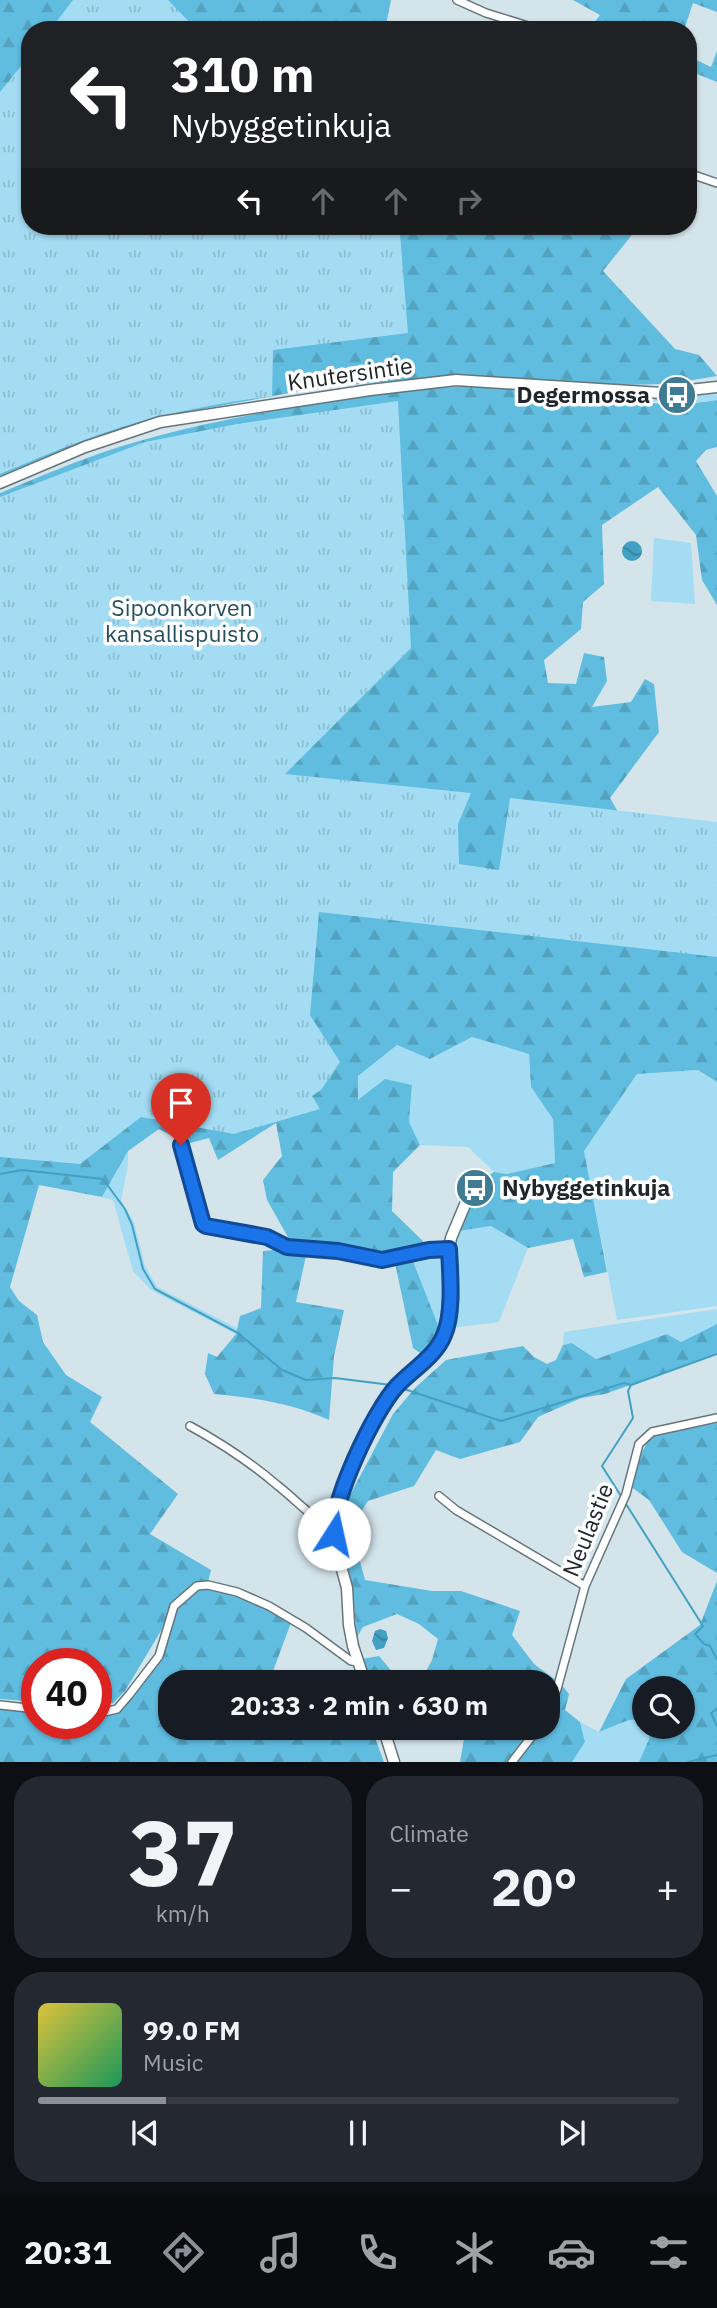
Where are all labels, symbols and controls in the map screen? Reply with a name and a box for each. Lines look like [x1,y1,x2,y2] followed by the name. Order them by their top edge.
[171,42,315,105] text: 310 m
[56,49,147,140] icon: left
[171,104,391,146] text: Nybyggetinkuja
[231,182,269,220] icon: left
[304,182,342,220] icon: ahead
[377,182,415,220] icon: ahead
[450,182,488,220] icon: right
[285,349,414,397] street label: Knutersintie
[656,374,698,416] bus stop icon: Degermossa
[517,379,650,409] place label: Degermossa
[105,592,259,648] park label: Sipoonkorven kansallispuisto
[151,1073,211,1145] pin
[162,1084,200,1122] icon: arrive
[454,1167,496,1209] bus stop icon: Nybyggetinkuja
[502,1172,670,1202] place label: Nybyggetinkuja
[555,1479,619,1581] street label: Neulastie
[297,1497,371,1571] position arrow
[21,1648,112,1739] speed limit sign: 40
[632,1676,695,1739] map controls
[632,1676,695,1739] button: search
[230,1688,488,1722] text: 20:33 · 2 min · 630 m
[128,1793,237,1911] text: 37
[390,1818,469,1848] text: Climate
[491,1853,578,1920] text: 20°
[390,1863,412,1912] text: −
[656,1863,679,1912] text: +
[156,1898,210,1928] text: km/h
[143,2013,241,2047] text: 99.0 FM
[143,2047,203,2077] text: Music
[126,2114,164,2152] icon: previous
[339,2114,377,2152] icon: pause
[553,2114,591,2152] icon: next
[159,2228,208,2277] icon: directions
[256,2228,305,2277] icon: music
[353,2228,402,2277] icon: phone
[450,2228,499,2277] icon: climate
[547,2228,596,2277] icon: car
[644,2228,693,2277] icon: filters
[24,2231,111,2273] text: 20:31

